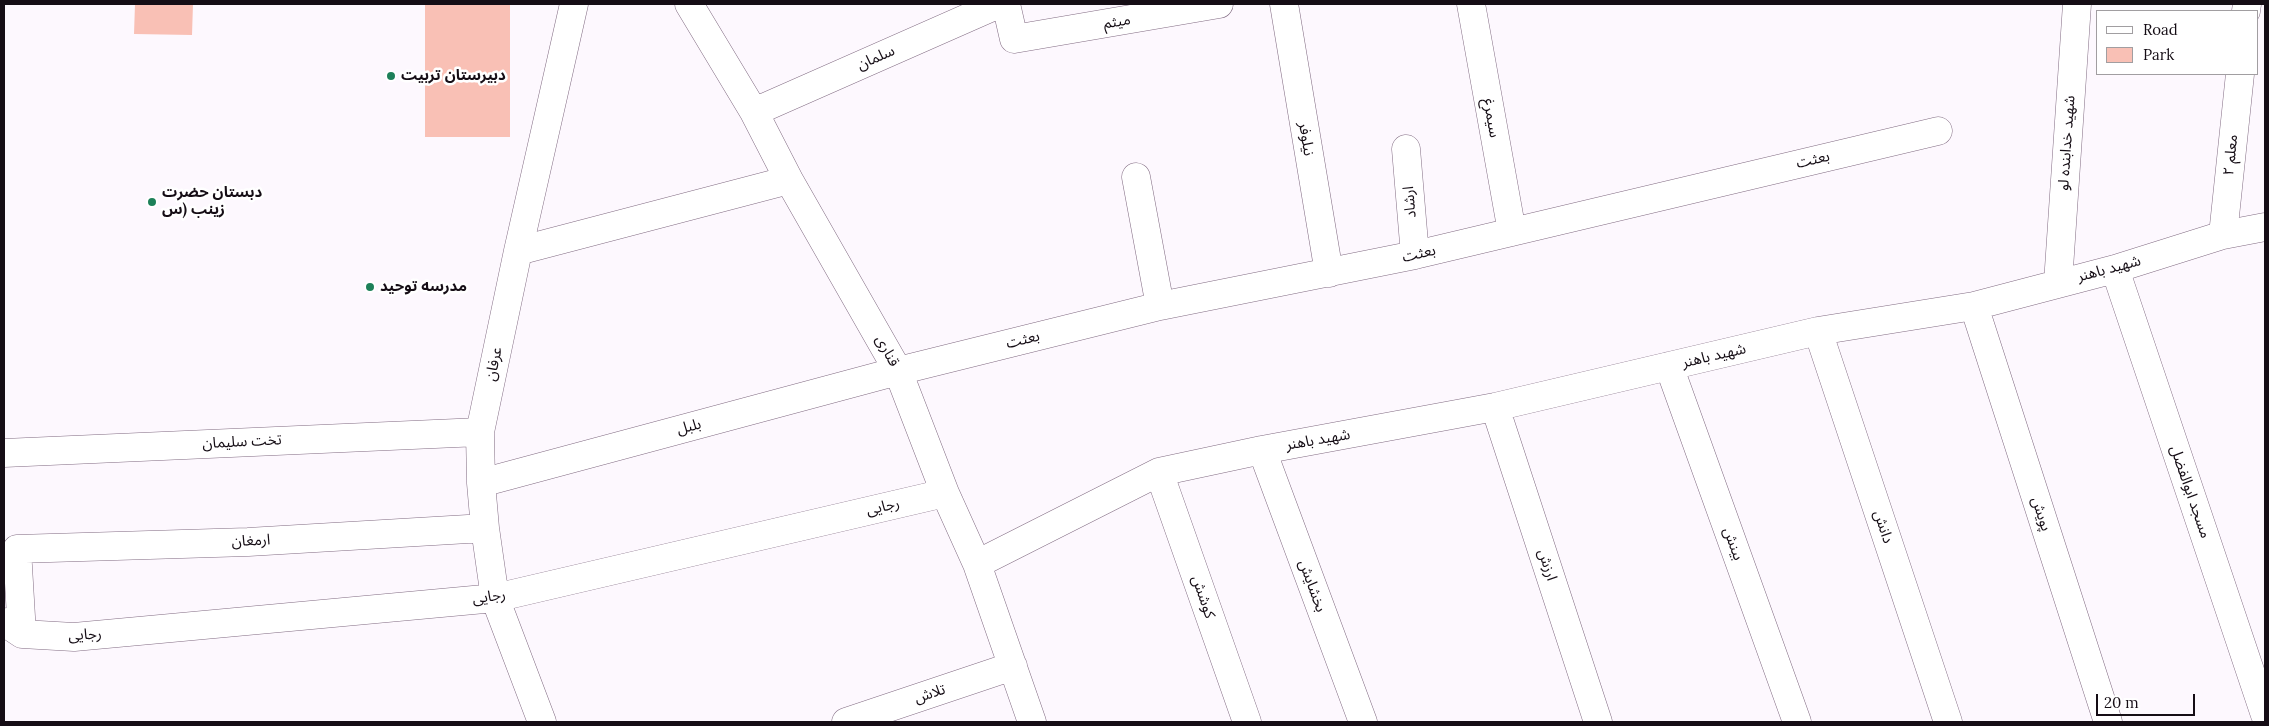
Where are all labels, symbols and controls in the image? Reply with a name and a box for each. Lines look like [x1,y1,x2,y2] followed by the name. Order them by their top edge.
[2096,10,2259,75] legend
[1102,11,1132,33] street label: میثم
[2143,20,2178,39] text: Road
[854,42,898,74] street label: سلمان
[2143,45,2174,64] text: Park
[401,67,506,85] place label: دبیرستان تربیت
[385,70,397,82] marker: دبیرستان تربیت
[2055,95,2079,191] street label: شهید خدابنده لو
[1479,97,1503,139] street label: سیمرغ
[1294,121,1318,157] street label: نیلوفر
[2220,134,2242,176] street label: معلم ۲
[1794,147,1832,173] street label: بعثت
[162,184,262,219] place label: دبستان حضرت زینب (س
[1400,185,1420,219] street label: ارشاد
[146,196,158,208] marker: دبستان حضرت زینب (س
[1400,241,1438,267] street label: بعثت
[2075,252,2143,286] street label: شهید باهنر
[380,278,467,296] place label: مدرسه توحید
[364,281,376,293] marker: مدرسه توحید
[1004,327,1042,353] street label: بعثت
[871,332,903,370] street label: قناری
[1680,340,1748,372] street label: شهید باهنر
[482,345,506,383] street label: عرفان
[675,415,703,439] street label: بلبل
[1284,425,1352,455] street label: شهید باهنر
[202,431,282,453] street label: تخت سلیمان
[2166,443,2214,541] street label: مسجد ابوالفضل
[865,494,901,520] street label: رجایی
[2027,495,2055,533] street label: پویش
[1869,508,1897,546] street label: دانش
[1719,525,1747,563] street label: بینش
[231,531,271,551] street label: ارمغان
[1533,547,1561,583] street label: ارزش
[1294,557,1330,615] street label: بخشایش
[1187,573,1219,621] street label: کوشش
[471,586,507,608] street label: رجایی
[68,625,102,645] street label: رجایی
[912,681,948,707] street label: تلاش
[2099,684,2198,716] scale bar
[2104,693,2139,712] text: 20 m

